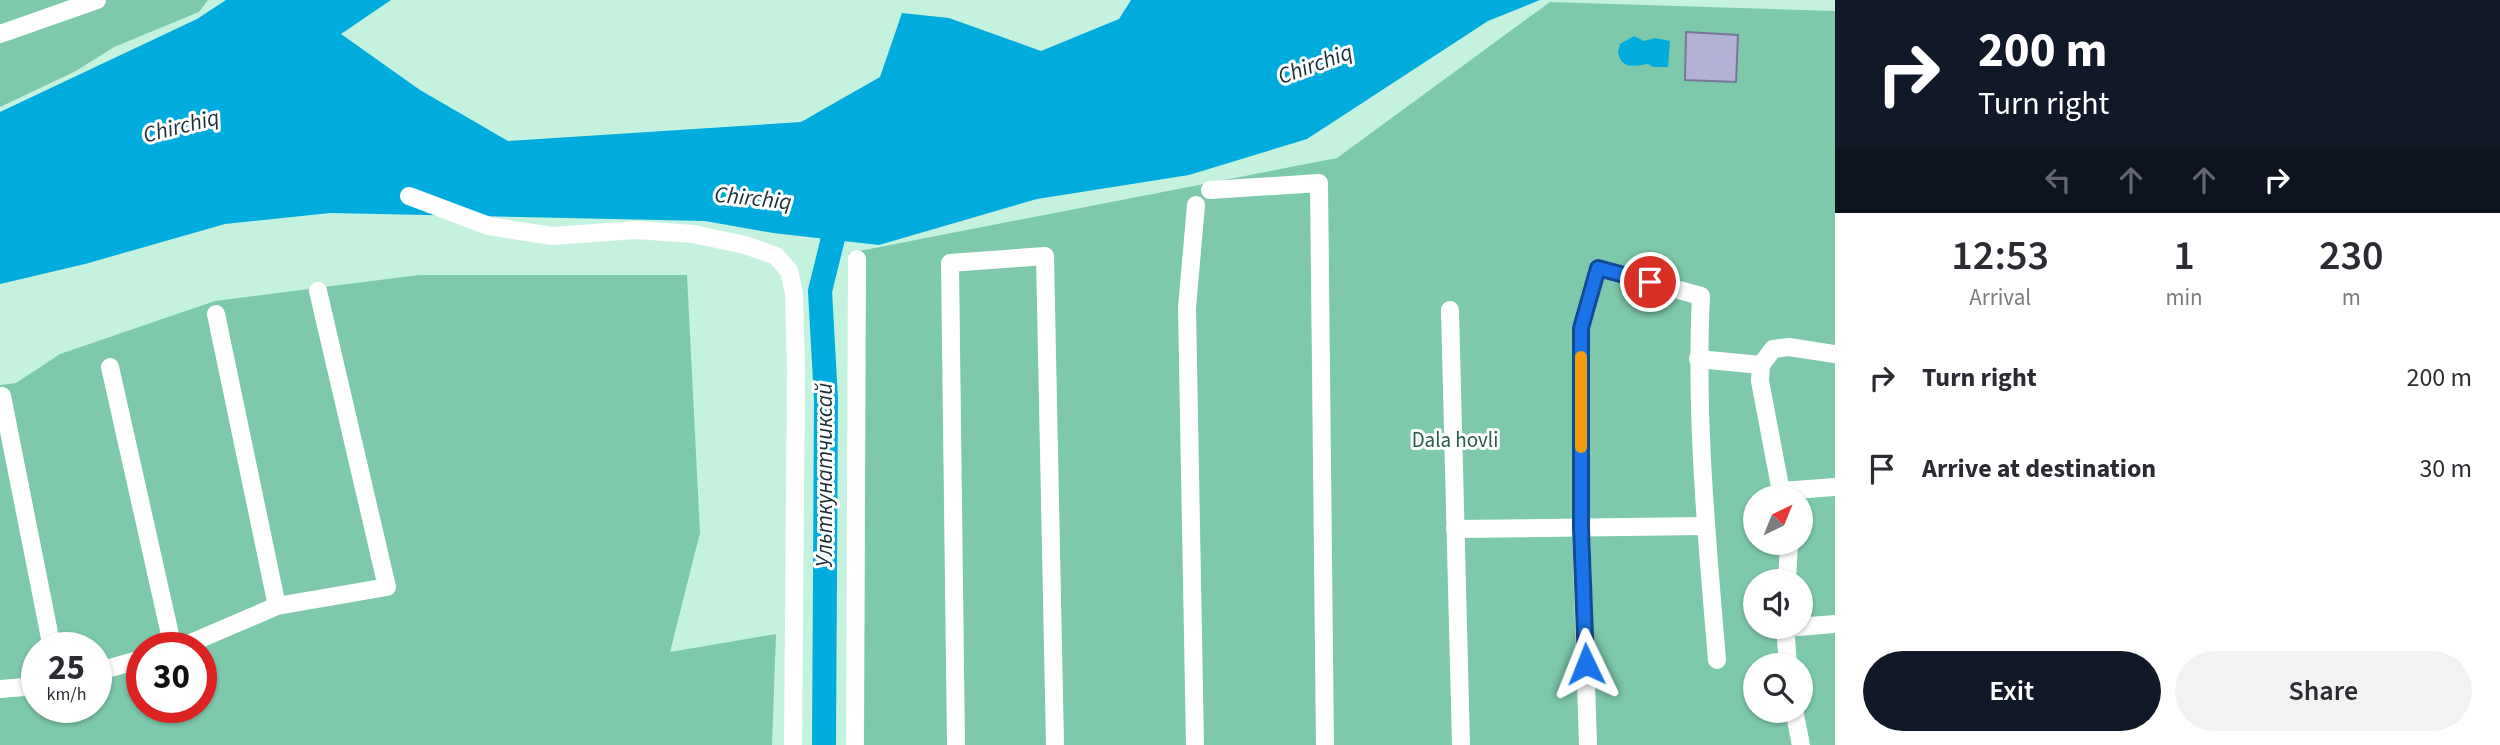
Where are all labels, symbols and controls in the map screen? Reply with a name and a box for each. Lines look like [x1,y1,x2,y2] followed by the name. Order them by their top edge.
[1978,16,2107,86] text: 200 m
[1863,28,1954,119] icon: right
[1273,35,1357,93] water label: Chirchiq
[1978,81,2109,127] text: Turn right
[139,101,223,151] water label: Chirchiq
[2039,161,2077,199] icon: left
[2112,161,2150,199] icon: ahead
[2185,161,2223,199] icon: ahead
[2258,161,2296,199] icon: right
[713,178,793,218] water label: Chirchiq
[1951,226,2049,286] text: 12:53
[2173,226,2195,286] text: 1
[2319,226,2384,286] text: 230
[1620,252,1680,312] pin
[1631,263,1669,301] icon: arrive
[1969,281,2031,314] text: Arrival
[2165,281,2203,314] text: min
[2342,281,2361,314] text: m
[1863,359,1901,397] icon: right
[1922,359,2037,396] text: Turn right
[2406,359,2472,396] text: 200 m
[808,383,841,567] water label: Ульткунатчиксай
[1412,425,1498,455] park label: Dala hovli
[1863,450,1901,488] icon: arrive
[1922,450,2156,487] text: Arrive at destination
[2419,450,2472,487] text: 30 m
[1743,485,1813,555] north arrow
[1743,485,1813,723] map controls
[1743,569,1813,639] button: sound
[1549,627,1623,701] position arrow
[126,632,217,723] speed limit sign: 30
[48,643,85,693] text: 25
[1863,651,2161,731] button: Exit
[2175,651,2472,731] button: Share
[1743,653,1813,723] button: search
[47,682,86,707] text: km/h

